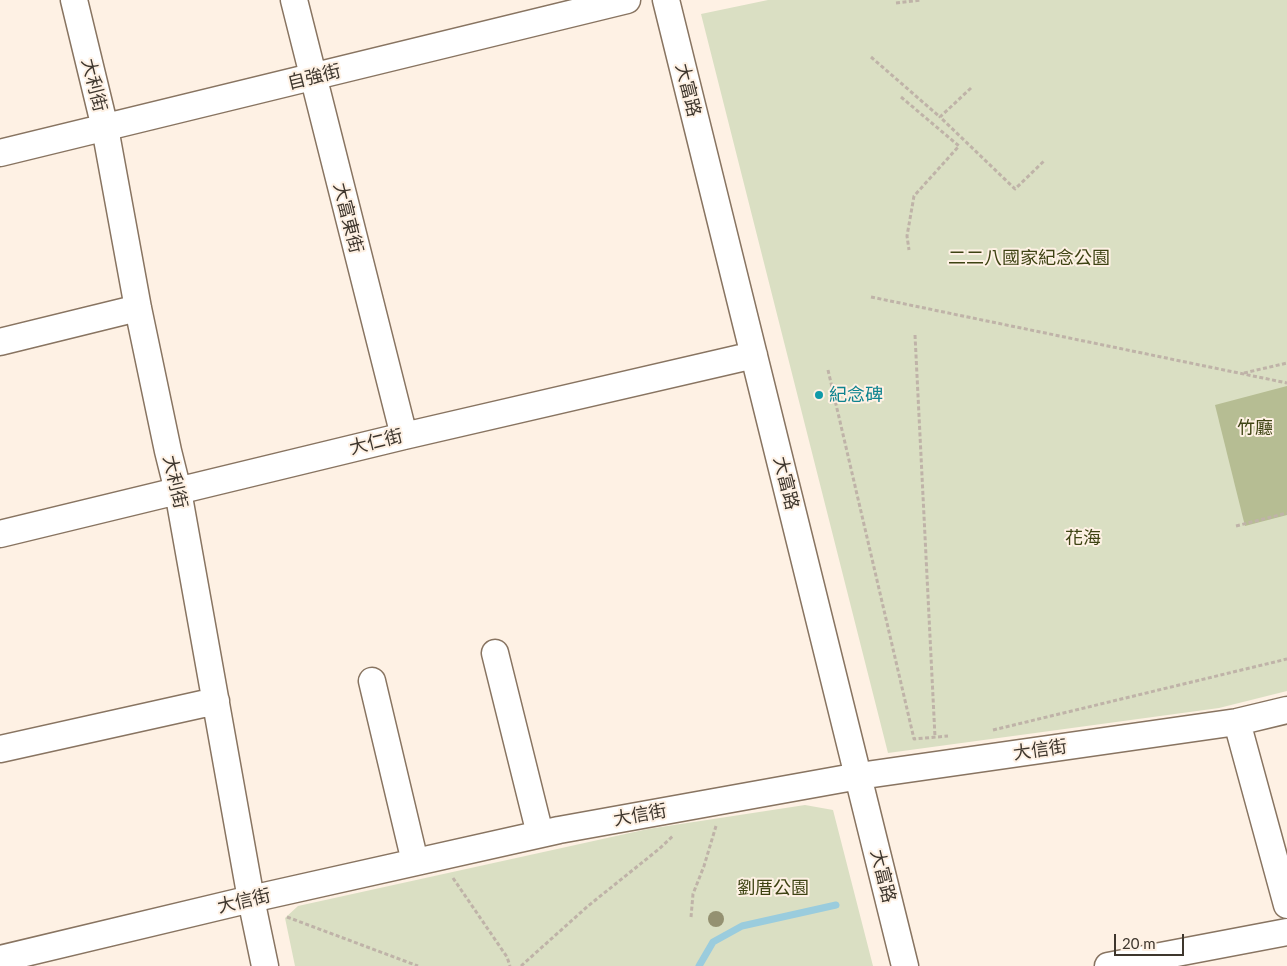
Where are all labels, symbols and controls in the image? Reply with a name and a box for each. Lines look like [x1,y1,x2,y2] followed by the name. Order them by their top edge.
[77,56,111,114] street label: 大利街
[285,60,343,94] street label: 自強街
[671,61,705,119] street label: 大富路
[329,180,367,256] street label: 大富東街
[948,247,1110,269] park label: 二二八國家紀念公園
[829,384,883,406] place label: 紀念碑
[813,389,825,401] marker: 紀念碑
[1237,417,1273,439] park label: 竹廳
[347,425,405,459] street label: 大仁街
[158,453,192,511] street label: 大利街
[769,454,803,512] street label: 大富路
[1065,527,1101,549] park label: 花海
[1012,736,1068,764] street label: 大信街
[612,800,668,830] street label: 大信街
[866,847,900,905] street label: 大富路
[737,877,809,899] park label: 劉厝公園
[215,884,273,918] street label: 大信街
[1117,924,1187,956] scale bar
[1122,934,1156,952] text: 20 m

